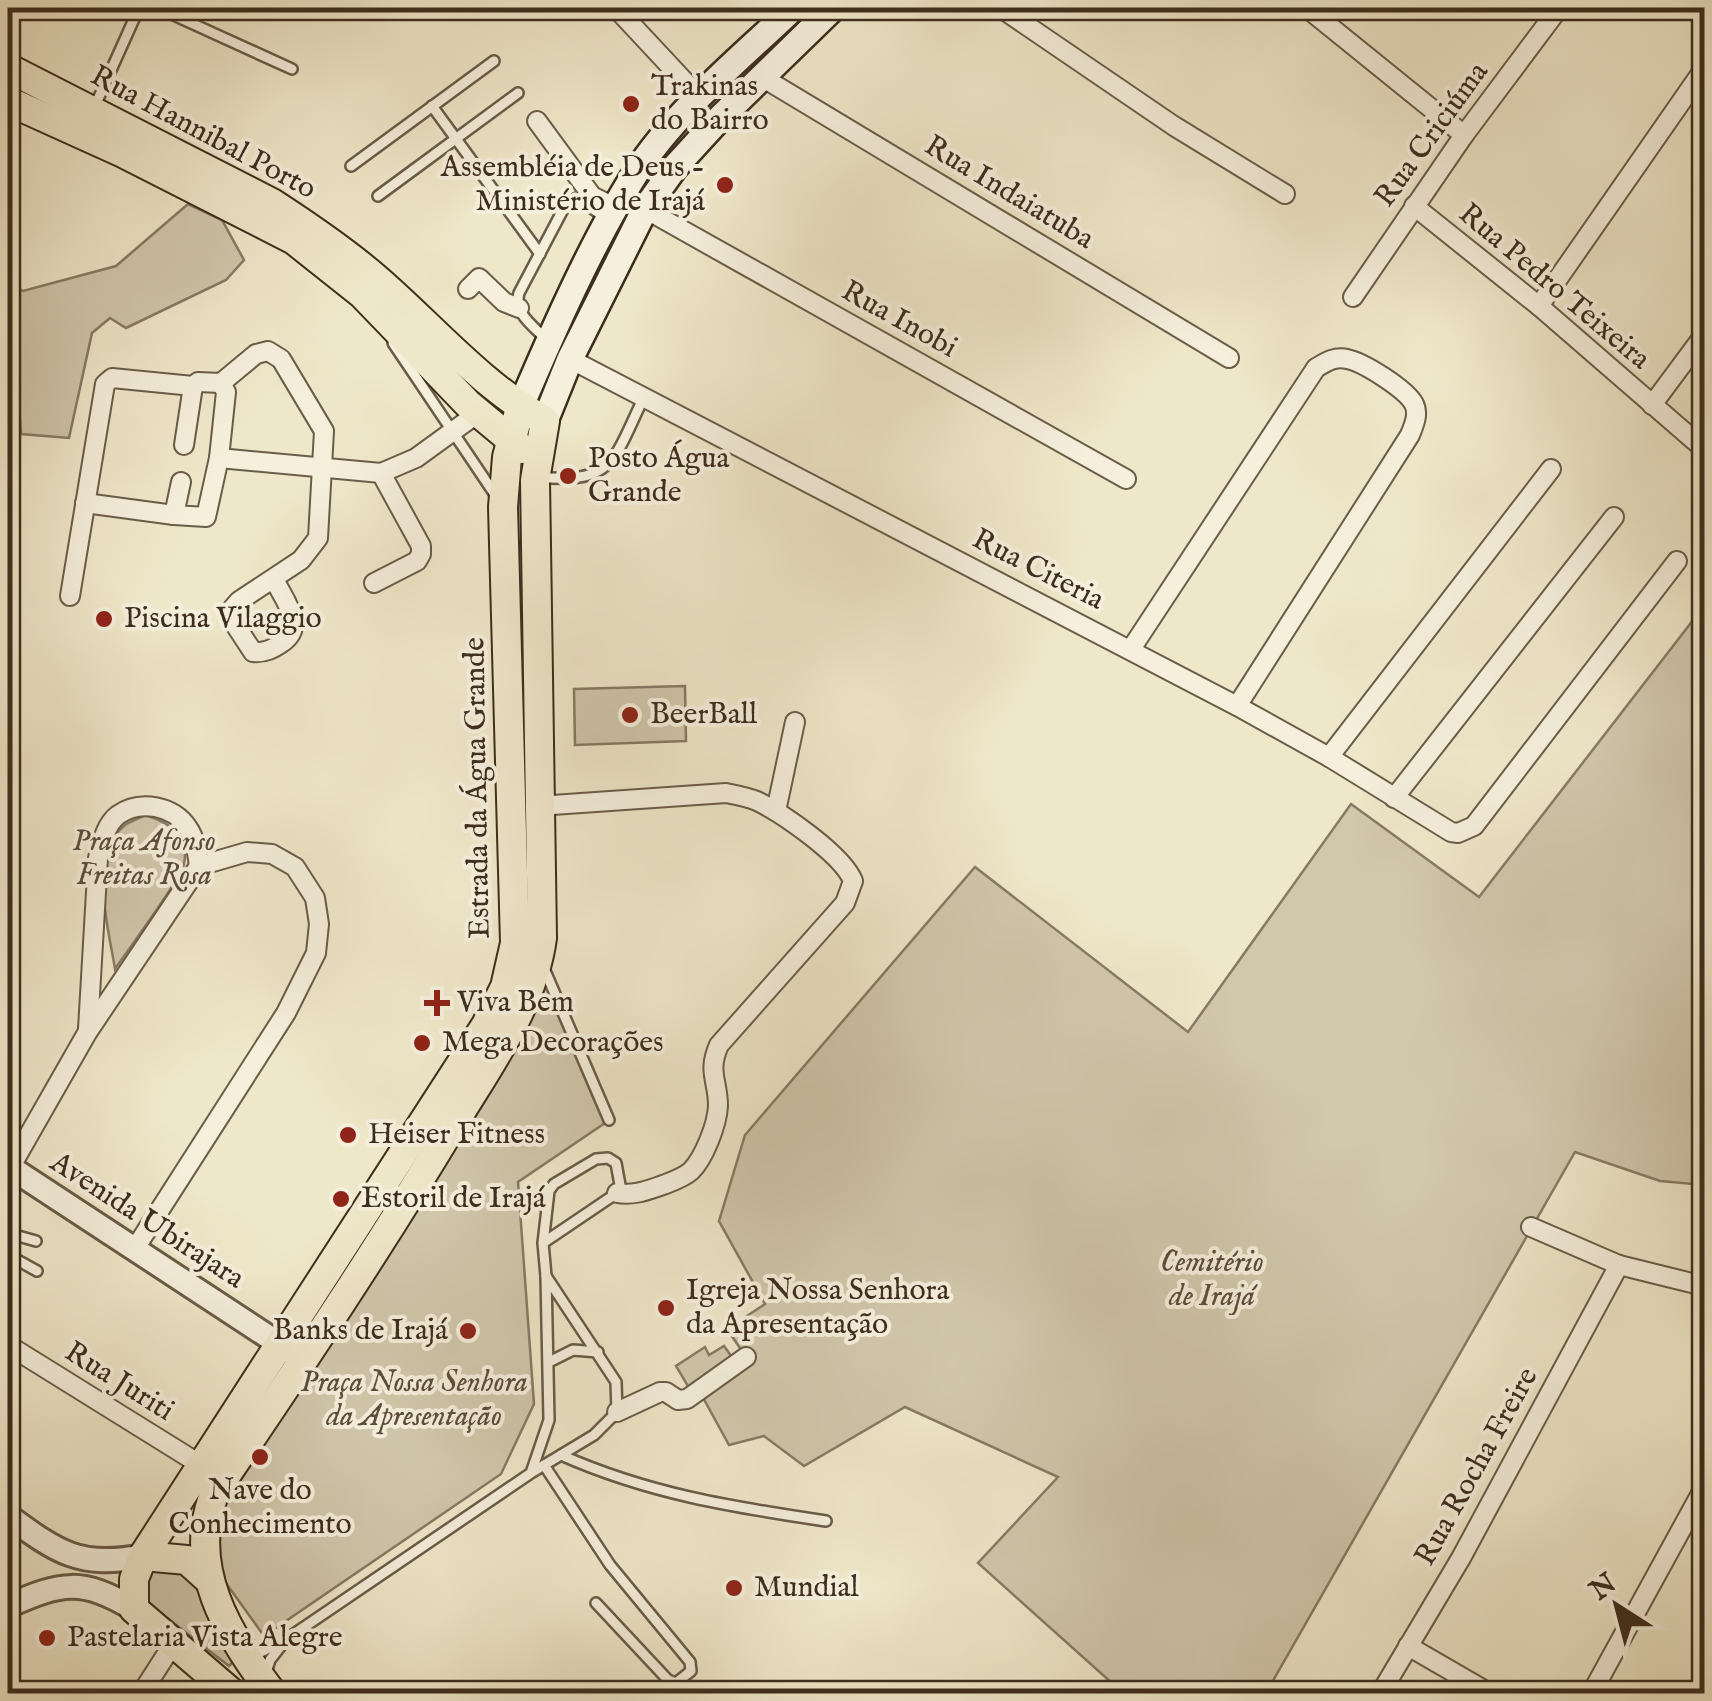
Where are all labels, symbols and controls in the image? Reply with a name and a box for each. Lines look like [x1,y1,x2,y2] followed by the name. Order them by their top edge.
[1367,55,1497,215] street label: Rua Criciúma
[84,57,322,209] street label: Rua Hannibal Porto
[651,68,769,140] place label: Trakinas do Bairro
[620,93,642,115] marker: Trakinas do Bairro
[917,127,1101,259] street label: Rua Indaiatuba
[440,149,705,221] place label: Assembléia de Deus - Ministério de Irajá
[714,174,736,196] marker: Assembléia de Deus - Ministério de Irajá
[1450,196,1658,379] street label: Rua Pedro Teixeira
[834,273,964,367] street label: Rua Inobi
[588,439,730,512] place label: Posto Água Grande
[557,465,579,487] marker: Posto Água Grande
[966,521,1110,619] street label: Rua Citeria
[124,600,322,638] place label: Piscina Vilaggio
[93,608,115,630] marker: Piscina Vilaggio
[455,637,500,939] street label: Estrada da Água Grande
[650,696,758,734] place label: BeerBall
[619,704,641,726] marker: BeerBall
[72,823,216,895] park label: Praça Afonso Freitas Rosa
[456,984,574,1022] place label: Viva Bem
[426,992,448,1014] marker: Viva Bem
[442,1024,664,1062] place label: Mega Decorações
[411,1032,433,1054] marker: Mega Decorações
[368,1116,545,1154] place label: Heiser Fitness
[337,1124,359,1146] marker: Heiser Fitness
[42,1143,251,1298] street label: Avenida Ubirajara
[361,1180,546,1218] place label: Estoril de Irajá
[330,1188,352,1210] marker: Estoril de Irajá
[1160,1244,1264,1316] park label: Cemitério de Irajá
[686,1272,950,1344] place label: Igreja Nossa Senhora da Apresentação
[655,1297,677,1319] marker: Igreja Nossa Senhora da Apresentação
[273,1312,448,1350] place label: Banks de Irajá
[457,1320,479,1342] marker: Banks de Irajá
[57,1334,181,1430] street label: Rua Juriti
[1407,1361,1547,1573] street label: Rua Rocha Freire
[300,1364,528,1436] park label: Praça Nossa Senhora da Apresentação
[249,1446,271,1468] marker: Nave do Conhecimento
[168,1472,352,1544] place label: Nave do Conhecimento
[1567,1556,1667,1656] north arrow
[1583,1567,1624,1610] text: N
[754,1569,859,1607] place label: Mundial
[723,1577,745,1599] marker: Mundial
[67,1619,343,1657] place label: Pastelaria Vista Alegre
[36,1627,58,1649] marker: Pastelaria Vista Alegre

